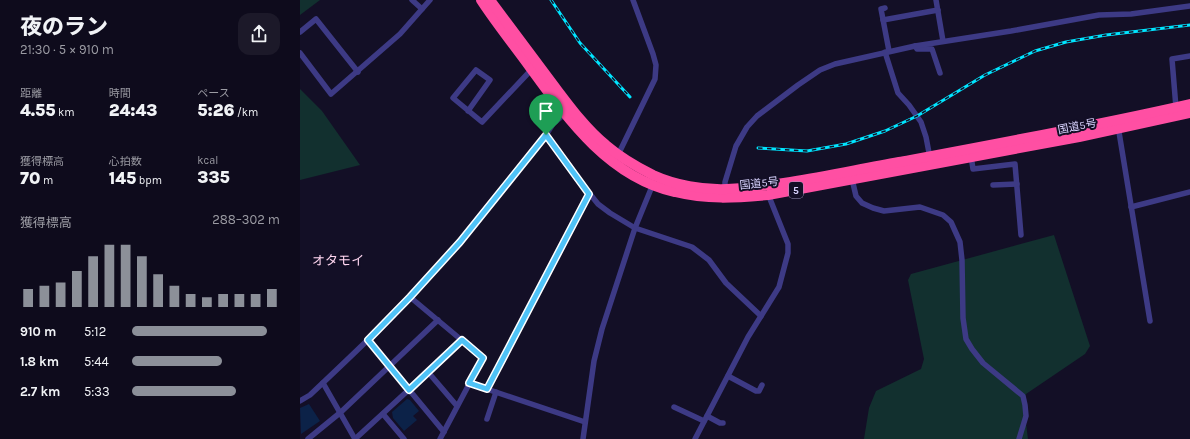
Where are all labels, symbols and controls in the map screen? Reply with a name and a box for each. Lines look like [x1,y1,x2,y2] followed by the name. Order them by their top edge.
[238,13,280,55] button: share
[20,14,108,40] text: 夜のラン
[20,42,114,57] text: 21:30 · 5 × 910 m
[20,87,42,100] text: 距離
[109,87,131,100] text: 時間
[197,87,230,100] text: ペース
[529,94,563,135] pin
[20,100,56,120] text: 4.55
[109,100,157,120] text: 24:43
[197,100,235,120] text: 5:26
[535,100,557,122] icon: arrive
[56,106,75,119] text: km
[235,106,258,119] text: /km
[1057,116,1098,137] street label: 国道5号
[197,154,218,167] text: kcal
[20,155,64,168] text: 獲得標高
[109,155,142,168] text: 心拍数
[197,167,230,187] text: 335
[20,168,40,188] text: 70
[109,168,136,188] text: 145
[40,174,53,187] text: m
[136,174,162,187] text: bpm
[739,175,779,192] street label: 国道5号
[789,182,803,198] road number: 5
[212,212,280,227] text: 288–302 m
[20,215,72,230] text: 獲得標高
[312,253,364,268] district label: オタモイ
[20,324,56,339] text: 910 m
[84,324,106,339] text: 5:12
[20,354,59,369] text: 1.8 km
[84,354,109,369] text: 5:44
[20,384,60,399] text: 2.7 km
[84,384,110,399] text: 5:33

